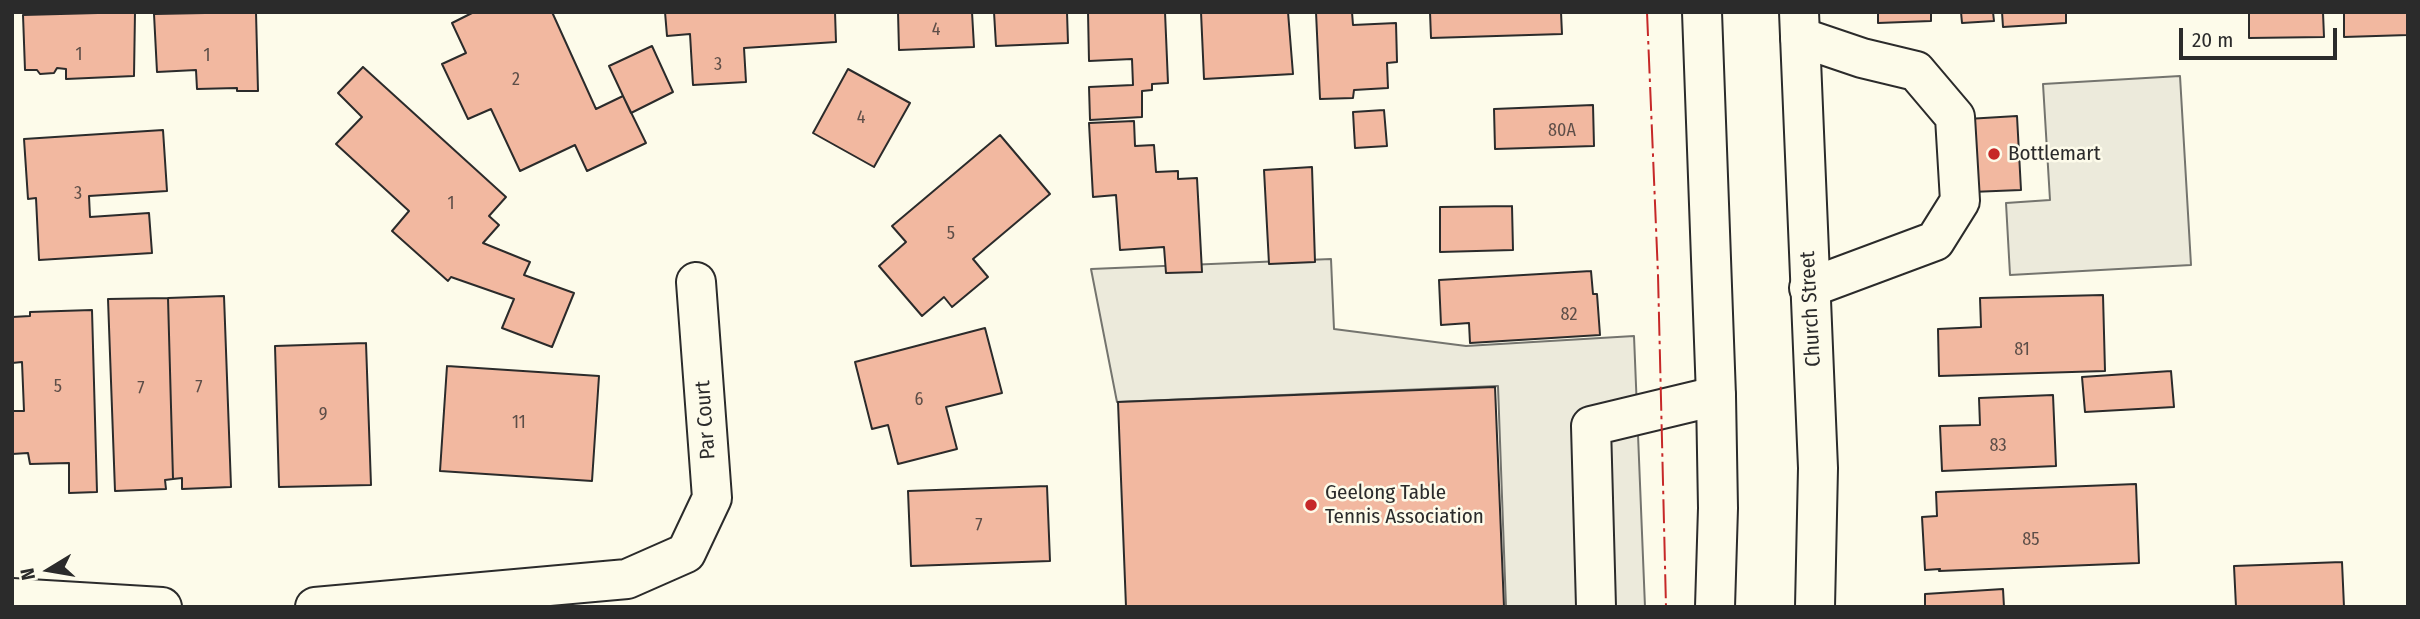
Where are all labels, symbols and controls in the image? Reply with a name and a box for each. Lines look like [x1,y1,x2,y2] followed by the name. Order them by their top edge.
[2182,14,2340,58] scale bar
[932,19,940,41] house number: 4
[2192,27,2233,53] text: 20 m
[75,44,83,66] house number: 1
[203,45,211,67] house number: 1
[714,54,722,76] house number: 3
[512,69,520,91] house number: 2
[857,107,865,129] house number: 4
[1548,120,1576,142] house number: 80A
[2008,141,2101,167] place label: Bottlemart
[1986,146,2002,162] marker: Bottlemart
[74,183,82,205] house number: 3
[447,193,455,215] house number: 1
[947,223,955,245] house number: 5
[1795,250,1827,368] street label: Church Street
[1561,304,1577,326] house number: 82
[2014,339,2030,361] house number: 81
[54,376,62,398] house number: 5
[195,377,203,399] house number: 7
[137,378,145,400] house number: 7
[691,380,721,460] street label: Par Court
[915,389,923,411] house number: 6
[319,404,327,426] house number: 9
[512,412,526,434] house number: 11
[1989,435,2007,457] house number: 83
[1325,480,1484,530] place label: Geelong Table Tennis Association
[1303,497,1319,513] marker: Geelong Table Tennis Association
[975,515,983,537] house number: 7
[2022,529,2040,551] house number: 85
[14,535,84,605] north arrow
[16,566,40,582] text: N

